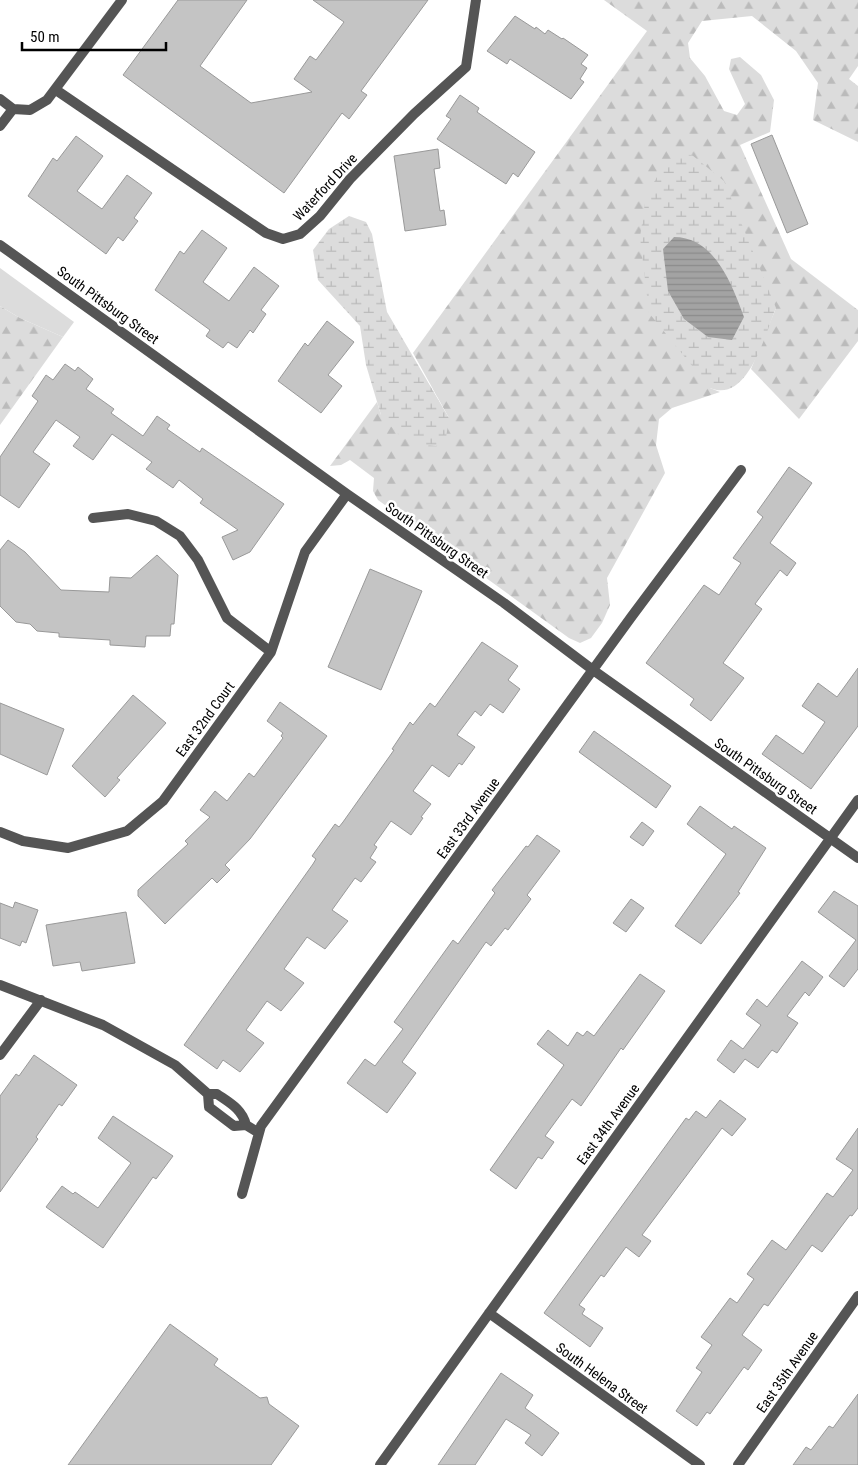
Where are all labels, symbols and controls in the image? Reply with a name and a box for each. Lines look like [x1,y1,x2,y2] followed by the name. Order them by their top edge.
[22,20,166,52] scale bar
[30,28,60,46] text: 50 m
[290,150,360,224] street label: Waterford Drive
[54,263,162,347] street label: South Pittsburg Street
[383,499,491,581] street label: South Pittsburg Street
[172,678,238,760] street label: East 32nd Court
[712,735,820,817] street label: South Pittsburg Street
[433,774,503,861] street label: East 33rd Avenue
[573,1080,643,1167] street label: East 34th Avenue
[753,1328,821,1416] street label: East 35th Avenue
[553,1339,651,1417] street label: South Helena Street

